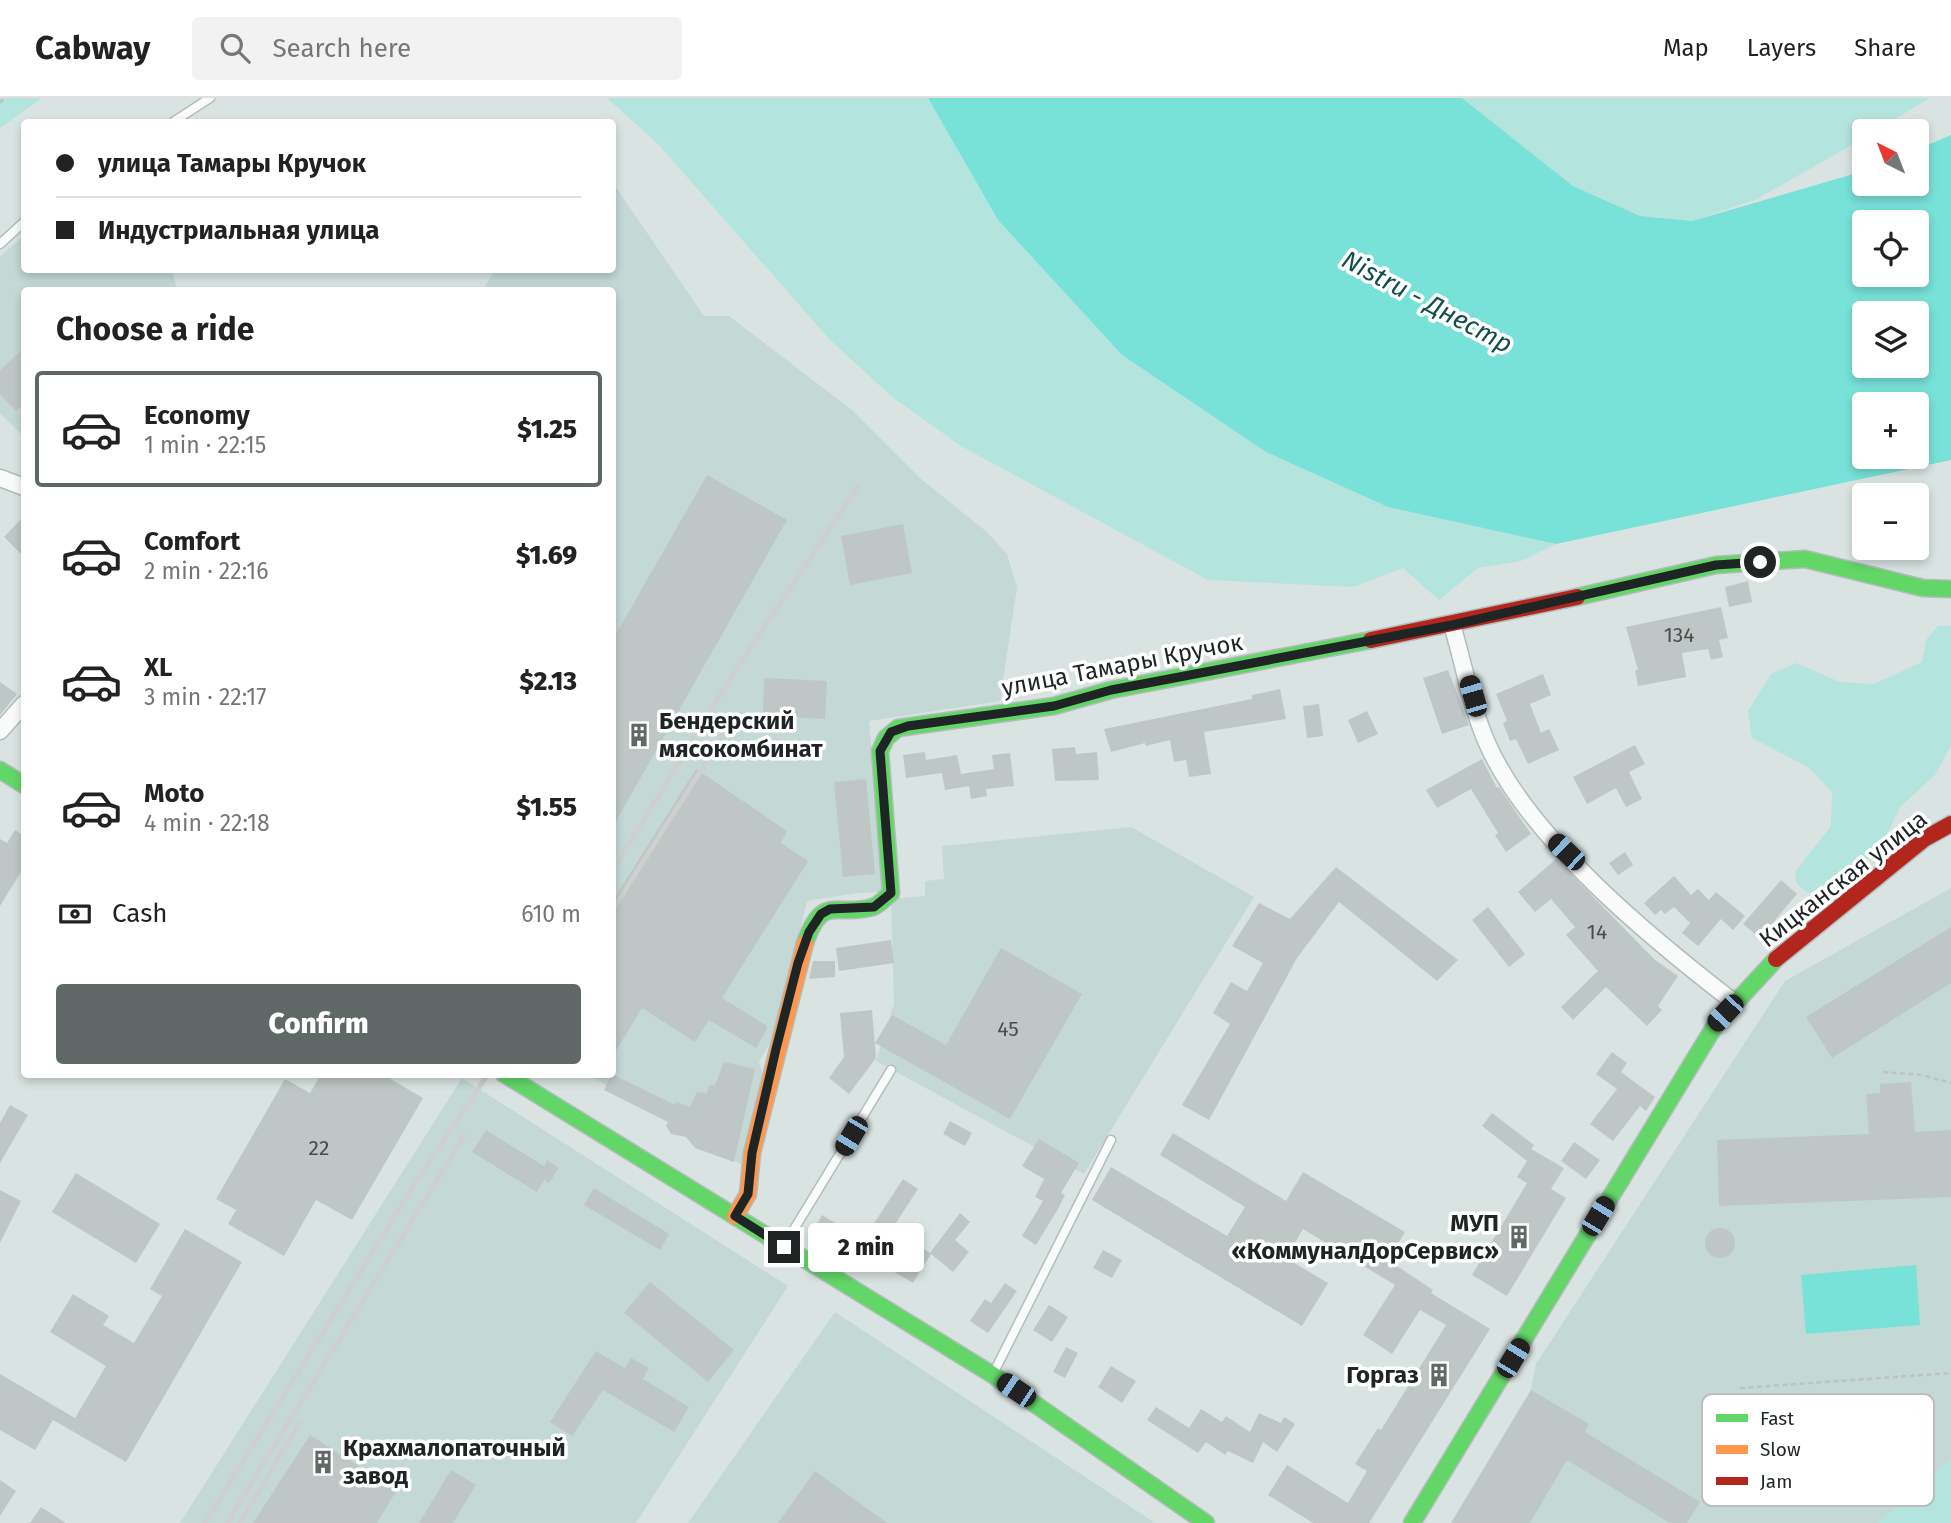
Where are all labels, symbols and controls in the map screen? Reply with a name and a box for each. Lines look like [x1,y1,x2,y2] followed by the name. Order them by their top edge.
[192,17,682,80] search box
[35,28,150,68] text: Cabway
[216,29,254,67] icon: search
[272,33,411,64] text: Search here
[1663,34,1709,62] text: Map
[1747,34,1816,62] text: Layers
[1854,34,1916,62] text: Share
[1852,119,1928,196] north arrow
[1852,119,1929,560] map controls
[98,148,366,179] text: улица Тамары Кручок
[1852,210,1929,287] button: locate
[98,215,379,246] text: Индустриальная улица
[1337,244,1517,360] water label: Nistru - Днестр
[1852,301,1929,378] button: layers
[56,310,254,348] text: Choose a ride
[1852,392,1929,469] button: +
[60,398,123,461] icon: car
[144,400,250,431] text: Economy
[517,414,577,445] text: $1.25
[144,431,266,459] text: 1 min · 22:15
[1852,483,1929,560] button: −
[60,524,123,587] icon: car
[144,526,240,557] text: Comfort
[516,540,577,571] text: $1.69
[1744,546,1776,578] route start
[144,557,268,585] text: 2 min · 22:16
[1664,622,1694,648] house number: 134
[999,628,1245,702] street label: улица Тамары Кручок
[60,650,123,713] icon: car
[144,652,172,683] text: XL
[520,666,577,697] text: $2.13
[1458,673,1489,719] car
[144,683,267,711] text: 3 min · 22:17
[659,707,823,763] place label: Бендерский мясокомбинат
[625,721,653,749] building icon: Бендерский мясокомбинат
[60,776,123,839] icon: car
[144,778,204,809] text: Moto
[516,792,577,823] text: $1.55
[1754,805,1932,953] street label: Кицканская улица
[144,809,270,837] text: 4 min · 22:18
[1544,830,1589,874] car
[56,895,94,933] icon: cash
[112,898,168,929] text: Cash
[521,900,581,928] text: 610 m
[1587,919,1607,945] house number: 14
[56,984,581,1064] button: Confirm
[1703,990,1748,1036] car
[997,1016,1019,1042] house number: 45
[832,1113,871,1159] car
[309,1135,329,1161] house number: 22
[1579,1193,1618,1239] car
[1232,1209,1499,1265] place label: МУП «КоммуналДорСервис»
[808,1222,924,1272] callout: 2 min
[1505,1223,1533,1251] building icon: МУП «КоммуналДорСервис»
[768,1231,800,1263] route end
[838,1233,894,1261] text: 2 min
[1494,1335,1533,1381] car
[1346,1361,1419,1389] place label: Горгаз
[1425,1361,1453,1389] building icon: Горгаз
[993,1370,1040,1410] car
[1702,1394,1934,1506] legend
[1760,1407,1794,1430] text: Fast
[343,1434,566,1490] place label: Крахмалопаточный завод
[1760,1438,1801,1461] text: Slow
[309,1448,337,1476] building icon: Крахмалопаточный завод
[1760,1470,1792,1493] text: Jam

